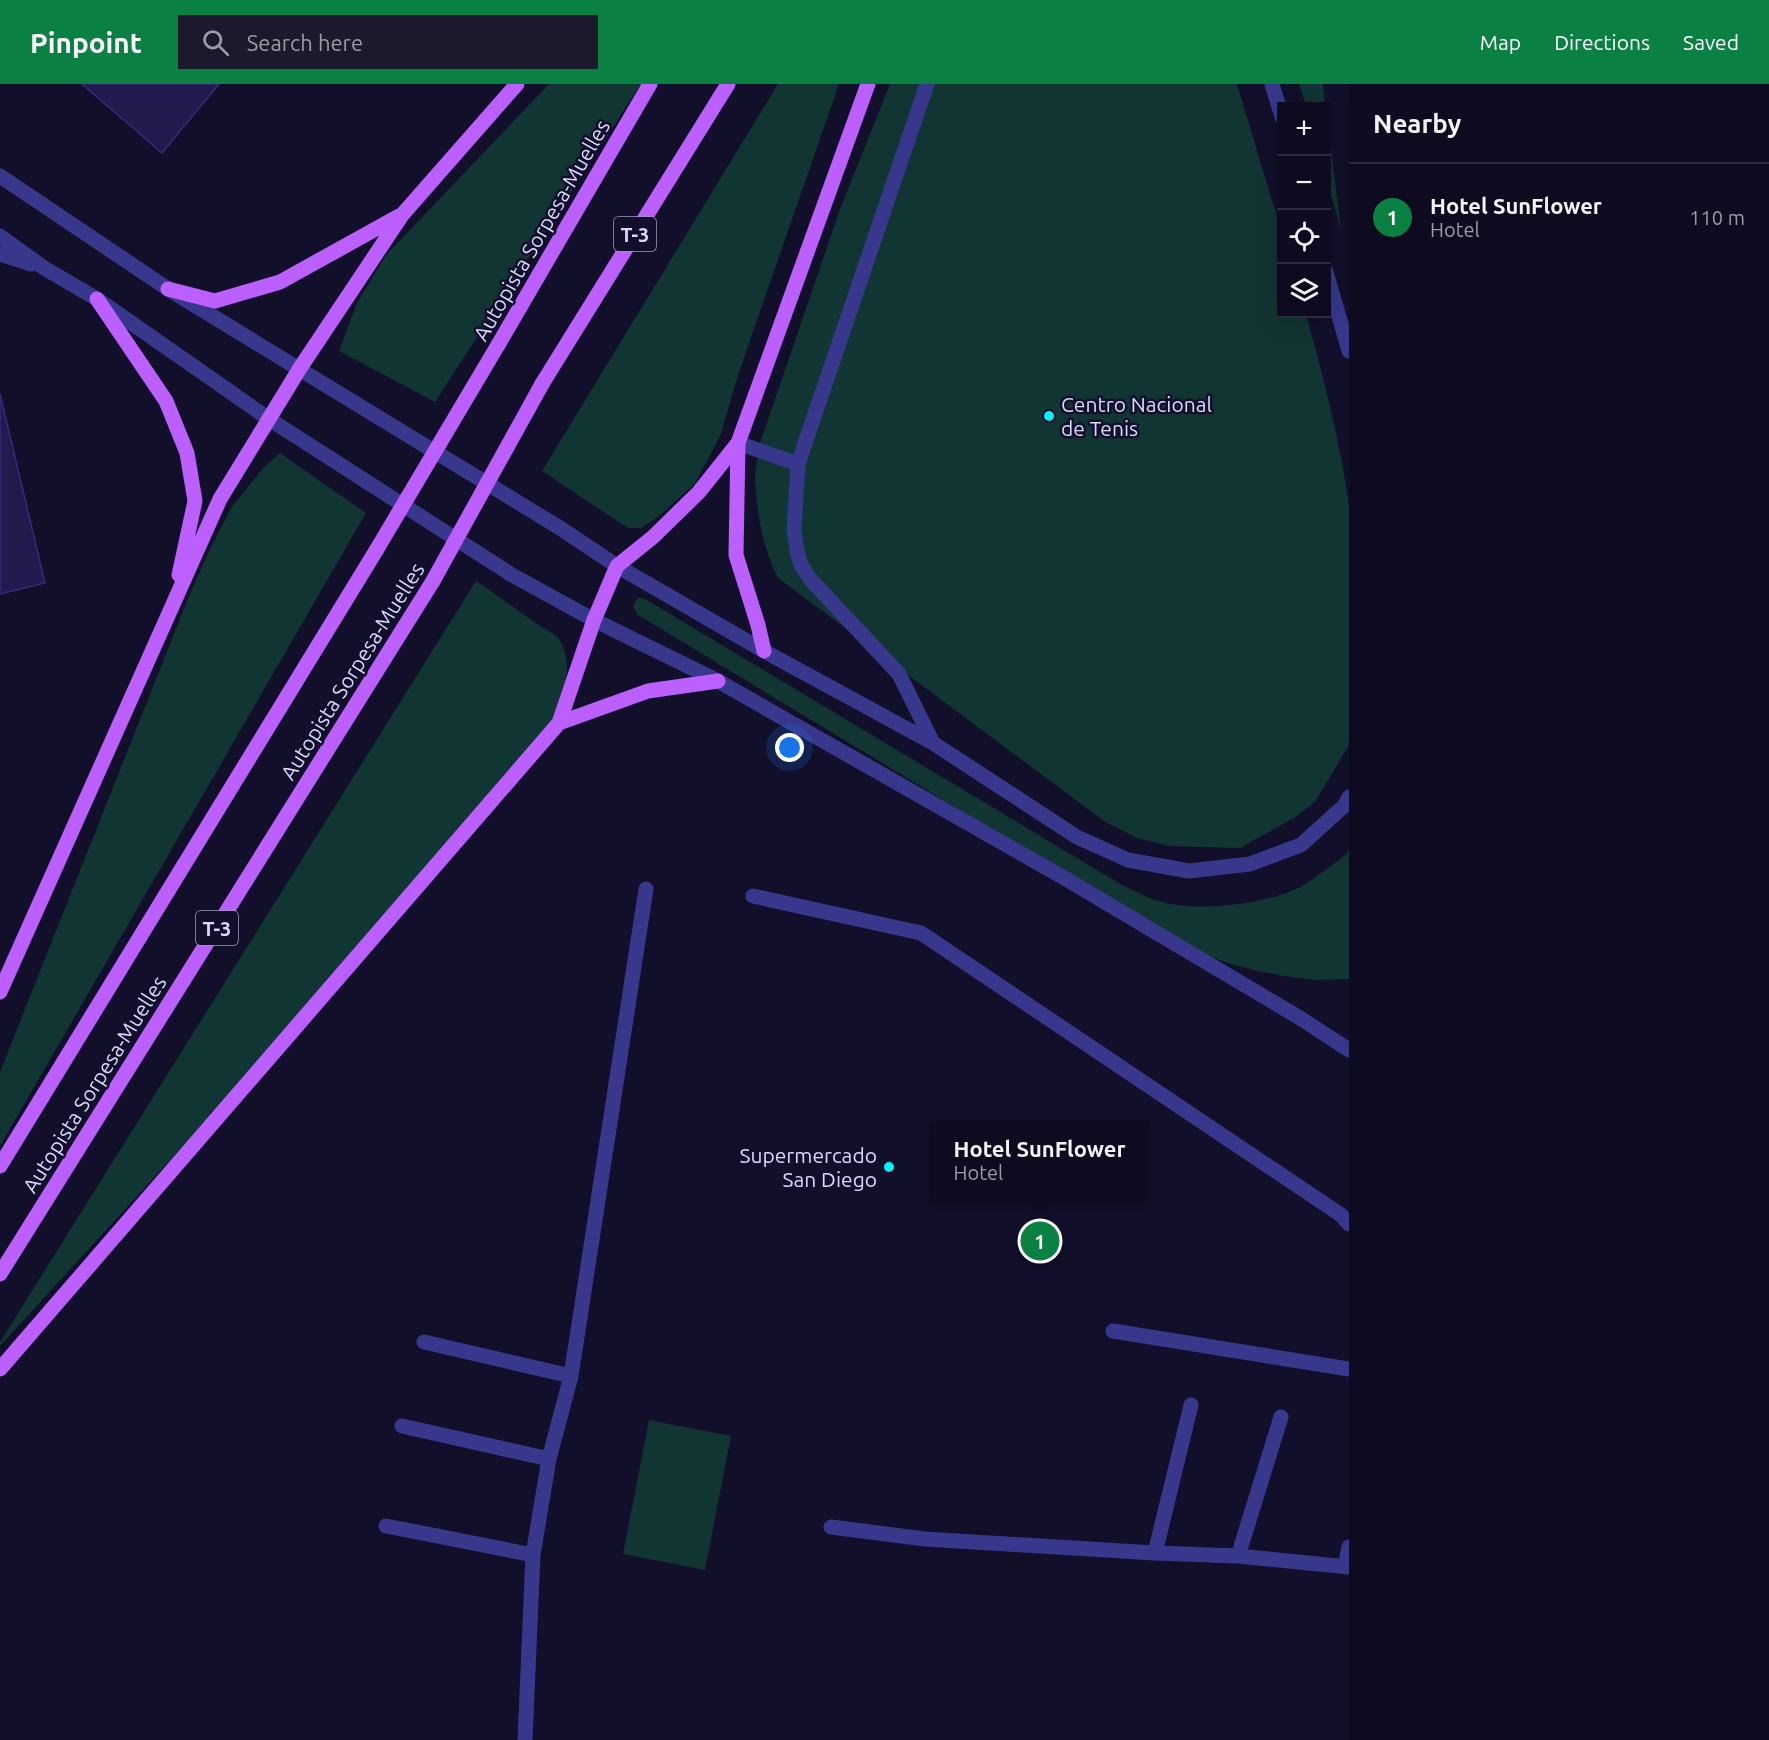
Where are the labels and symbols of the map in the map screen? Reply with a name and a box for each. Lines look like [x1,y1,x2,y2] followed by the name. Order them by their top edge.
[468,115,614,345] street label: Autopista Sorpesa-Muelles
[614,217,656,251] road number: T-3
[1061,392,1212,440] place label: Centro Nacional de Tenis
[1042,409,1056,423] marker: Centro Nacional de Tenis
[275,558,429,784] street label: Autopista Sorpesa-Muelles
[775,733,804,762] your location
[196,911,238,945] road number: T-3
[17,971,171,1197] street label: Autopista Sorpesa-Muelles
[739,1143,877,1191] place label: Supermercado San Diego
[882,1160,896,1174] marker: Supermercado San Diego
[1020,1218,1060,1264] pin: 1

